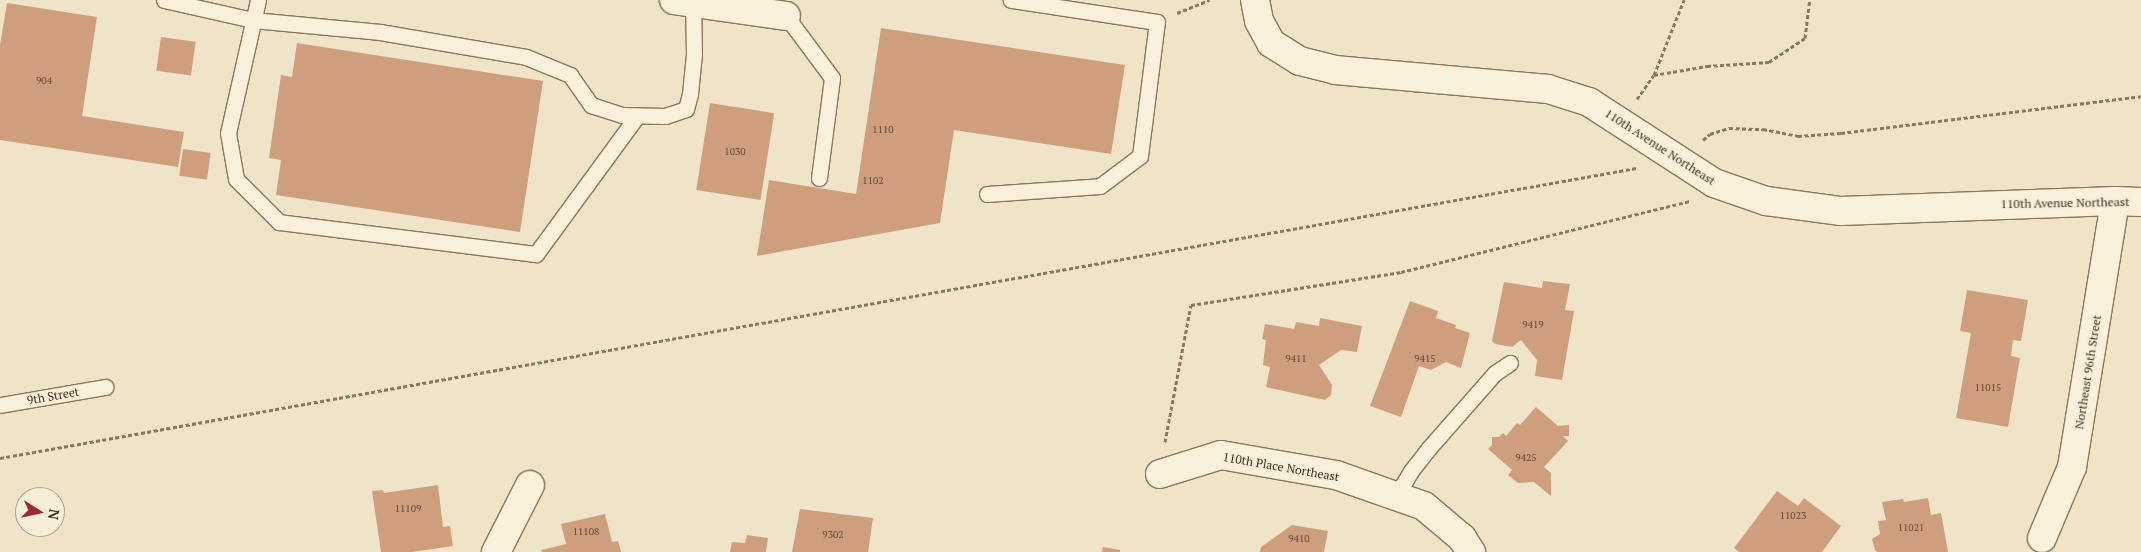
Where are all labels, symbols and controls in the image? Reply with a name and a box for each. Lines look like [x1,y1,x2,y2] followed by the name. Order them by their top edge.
[36,75,52,87] house number: 904
[1602,106,1718,188] street label: 110th Avenue Northeast
[872,124,894,136] house number: 1110
[724,146,746,158] house number: 1030
[862,175,884,187] house number: 1102
[2000,195,2130,211] street label: 110th Avenue Northeast
[2072,314,2104,430] street label: Northeast 96th Street
[1522,319,1544,331] house number: 9419
[1285,353,1307,365] house number: 9411
[1414,353,1436,365] house number: 9415
[1975,382,2001,394] house number: 11015
[26,384,80,408] street label: 9th Street
[1222,450,1340,484] street label: 110th Place Northeast
[1515,452,1537,464] house number: 9425
[15,487,65,537] north arrow
[395,503,421,515] house number: 11109
[44,508,65,521] text: N
[1780,510,1806,522] house number: 11023
[1898,522,1924,534] house number: 11021
[573,526,599,538] house number: 11108
[822,529,844,541] house number: 9302
[1288,533,1310,545] house number: 9410

